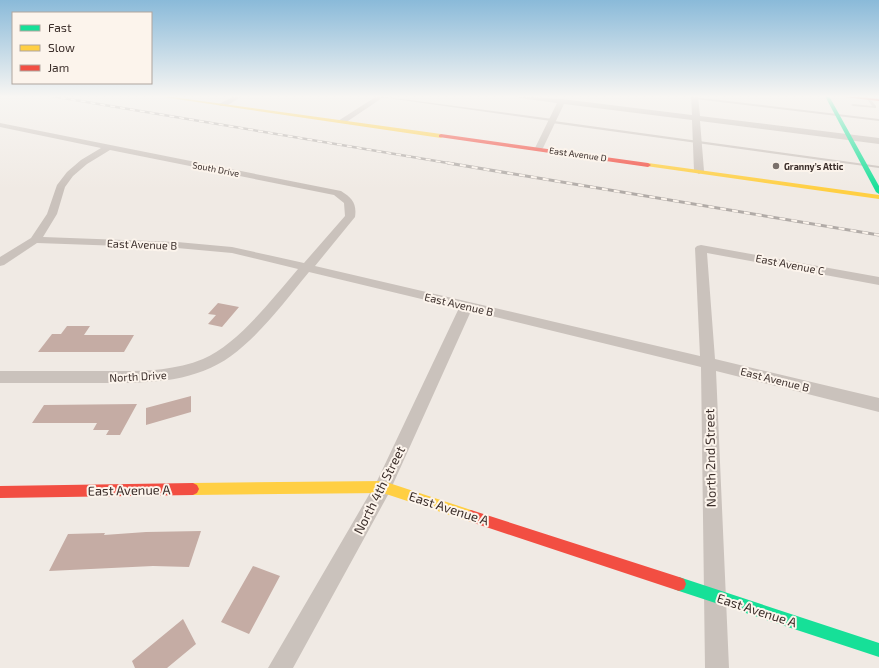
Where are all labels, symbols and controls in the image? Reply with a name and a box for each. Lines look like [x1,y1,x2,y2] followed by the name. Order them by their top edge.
[12,12,152,84] legend
[48,20,72,34] text: Fast
[48,40,75,54] text: Slow
[48,60,69,74] text: Jam
[549,145,607,163] street label: East Avenue D
[192,159,240,179] street label: South Drive
[771,161,781,171] marker: Granny’s Attic
[784,161,844,173] place label: Granny’s Attic
[107,236,178,252] street label: East Avenue B
[755,251,825,277] street label: East Avenue C
[423,290,495,318] street label: East Avenue B
[739,364,811,394] street label: East Avenue B
[109,368,167,384] street label: North Drive
[701,409,719,507] street label: North 2nd Street
[350,443,408,537] street label: North 4th Street
[87,481,171,499] street label: East Avenue A
[407,488,491,528] street label: East Avenue A
[715,590,799,630] street label: East Avenue A

